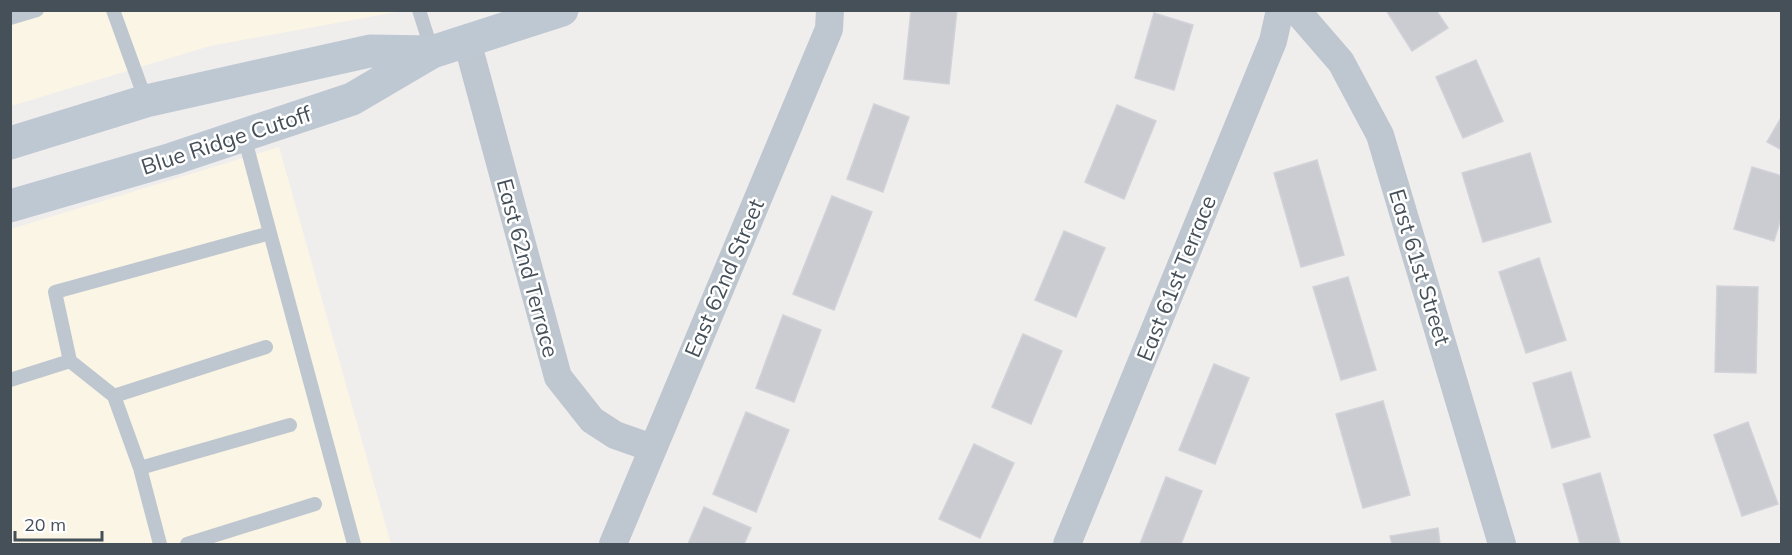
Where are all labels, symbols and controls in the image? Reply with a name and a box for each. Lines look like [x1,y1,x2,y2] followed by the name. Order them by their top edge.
[137,99,315,181] street label: Blue Ridge Cutoff
[491,176,565,360] street label: East 62nd Terrace
[1383,186,1457,349] street label: East 61st Street
[1130,191,1222,365] street label: East 61st Terrace
[678,194,770,361] street label: East 62nd Street
[15,504,102,542] scale bar
[24,513,66,536] text: 20 m

